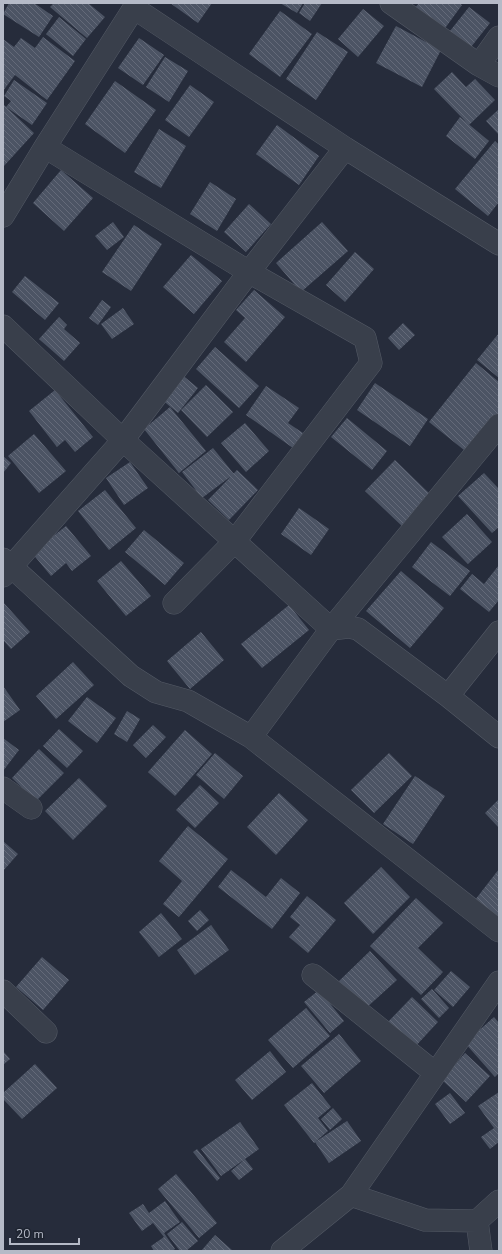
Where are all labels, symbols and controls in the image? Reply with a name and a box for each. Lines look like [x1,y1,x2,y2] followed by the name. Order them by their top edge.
[10,1220,79,1246] scale bar
[16,1226,44,1242] text: 20 m

